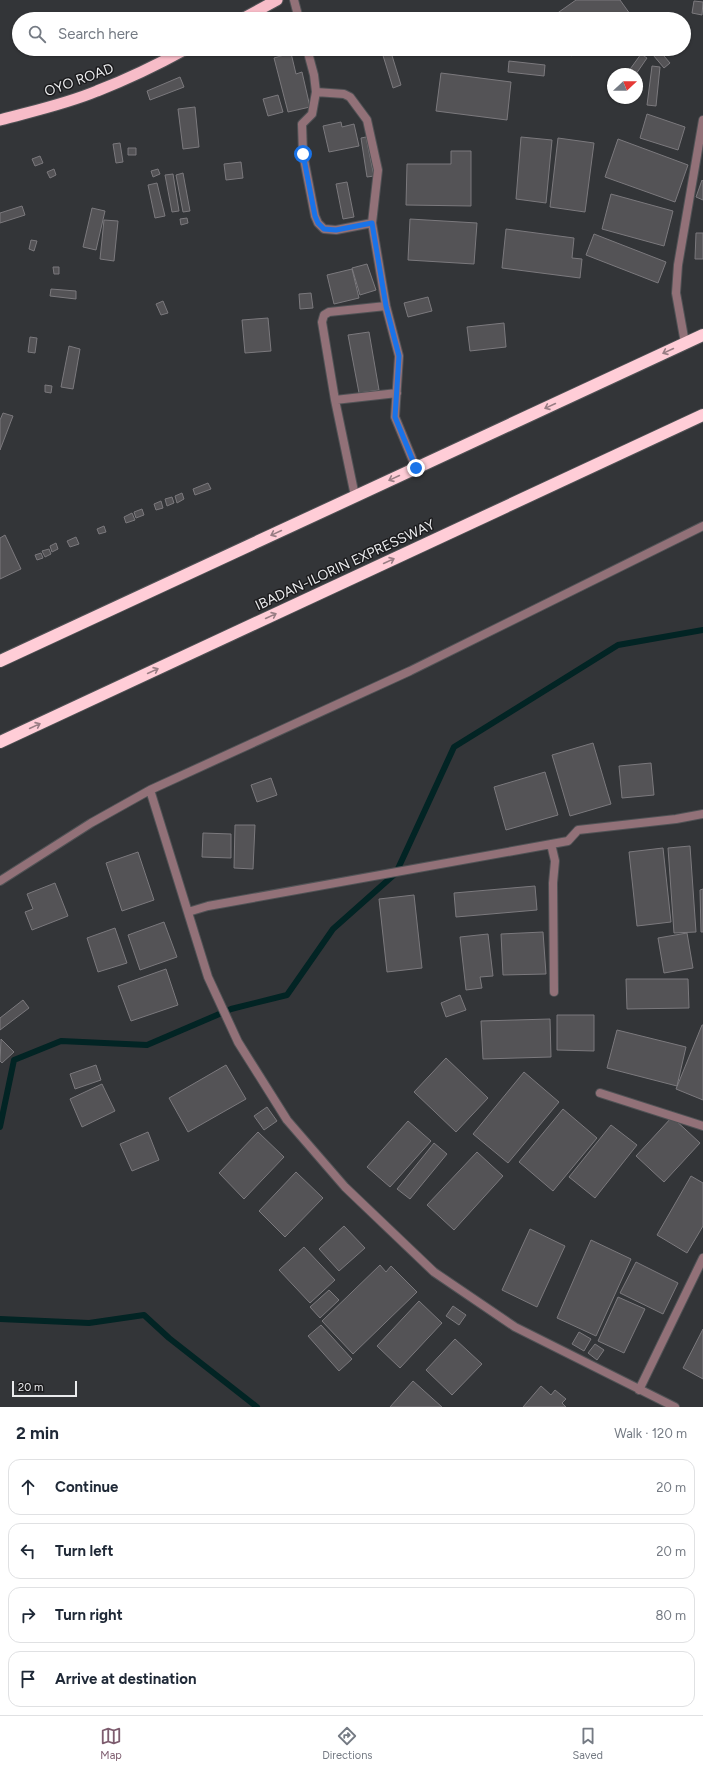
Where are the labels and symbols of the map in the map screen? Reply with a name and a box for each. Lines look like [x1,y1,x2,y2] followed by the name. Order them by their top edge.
[42,60,116,100] street label: OYO ROAD
[607,68,643,104] north arrow
[294,145,312,163] route start
[662,348,674,355] one-way arrow
[544,403,556,410] one-way arrow
[407,459,425,477] route end
[388,475,400,482] one-way arrow
[253,516,438,614] street label: IBADAN-ILORIN EXPRESSWAY
[270,530,282,537] one-way arrow
[383,557,395,564] one-way arrow
[265,612,277,619] one-way arrow
[147,667,159,674] one-way arrow
[29,722,41,729] one-way arrow
[12,1379,77,1398] scale bar

